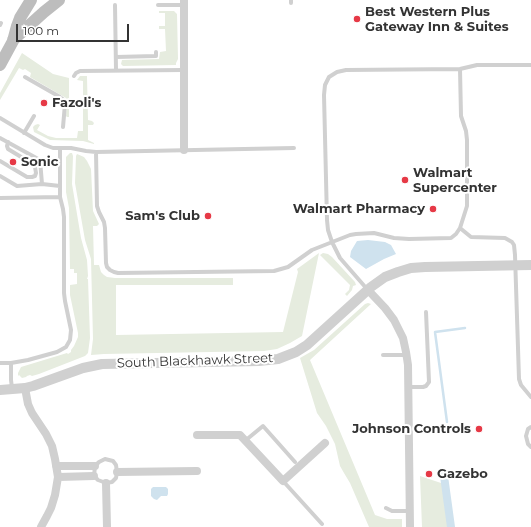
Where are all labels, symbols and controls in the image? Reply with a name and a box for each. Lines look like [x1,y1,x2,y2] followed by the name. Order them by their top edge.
[365,4,509,35] place label: Best Western Plus Gateway Inn & Suites
[352,14,362,24] marker: Best Western Plus Gateway Inn & Suites
[18,16,131,42] scale bar
[23,23,59,38] text: 100 m
[52,95,101,111] place label: Fazoli's
[39,98,49,108] marker: Fazoli's
[21,154,58,170] place label: Sonic
[8,157,18,167] marker: Sonic
[413,165,497,196] place label: Walmart Supercenter
[400,175,410,185] marker: Walmart Supercenter
[293,201,425,217] place label: Walmart Pharmacy
[428,204,438,214] marker: Walmart Pharmacy
[125,208,200,224] place label: Sam's Club
[203,211,213,221] marker: Sam's Club
[116,350,274,372] street label: South Blackhawk Street
[352,421,471,437] place label: Johnson Controls
[474,424,484,434] marker: Johnson Controls
[437,466,488,482] place label: Gazebo
[424,469,434,479] marker: Gazebo

